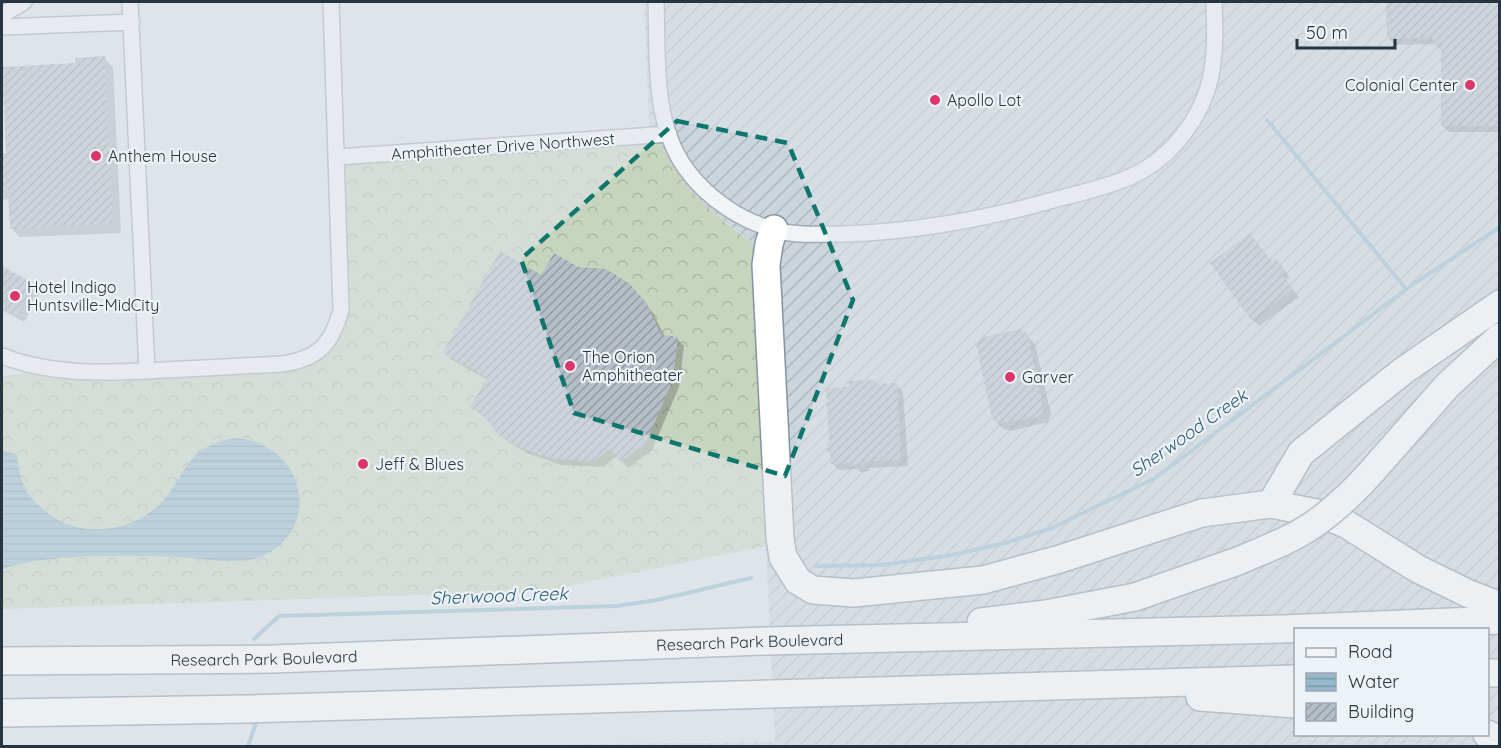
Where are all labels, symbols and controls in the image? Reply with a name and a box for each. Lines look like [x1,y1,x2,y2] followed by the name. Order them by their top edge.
[1297,12,1394,50] scale bar
[1306,21,1348,44] text: 50 m
[1345,75,1458,95] place label: Colonial Center
[1463,78,1477,92] marker: Colonial Center
[947,90,1022,110] place label: Apollo Lot
[928,93,942,107] marker: Apollo Lot
[390,128,616,164] street label: Amphitheater Drive Northwest
[108,146,217,166] place label: Anthem House
[89,149,103,163] marker: Anthem House
[27,277,159,315] place label: Hotel Indigo Huntsville-MidCity
[8,289,22,303] marker: Hotel Indigo Huntsville-MidCity
[582,347,683,385] place label: The Orion Amphitheater
[563,359,577,373] marker: The Orion Amphitheater
[1022,367,1074,387] place label: Garver
[1003,370,1017,384] marker: Garver
[1126,383,1253,482] water label: Sherwood Creek
[375,454,464,474] place label: Jeff & Blues
[356,457,370,471] marker: Jeff & Blues
[430,582,570,609] water label: Sherwood Creek
[1294,628,1489,736] legend
[656,629,843,655] street label: Research Park Boulevard
[1348,640,1393,663] text: Road
[170,646,358,670] street label: Research Park Boulevard
[1348,670,1399,693] text: Water
[1348,700,1414,723] text: Building

